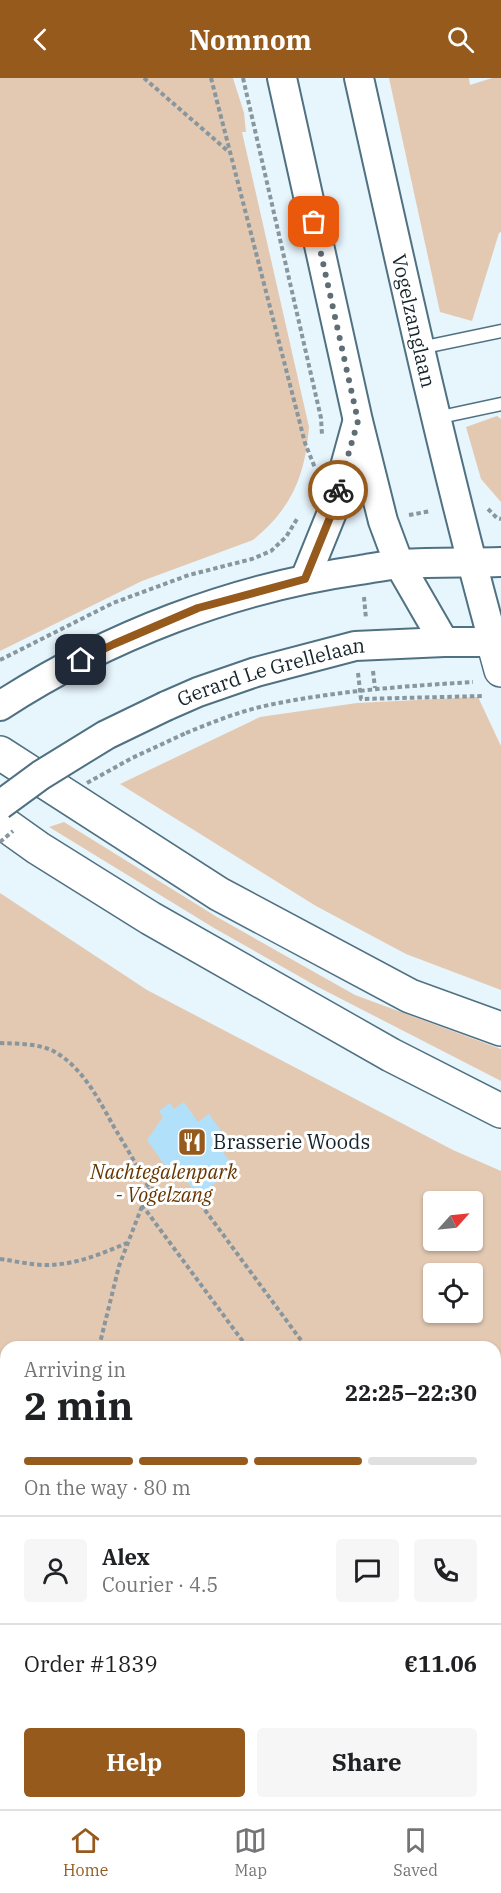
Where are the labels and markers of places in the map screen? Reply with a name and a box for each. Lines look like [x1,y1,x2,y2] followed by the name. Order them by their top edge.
[288,196,339,247] pin
[55,634,106,685] pin
[176,1126,208,1158] restaurant icon: Brasserie Woods
[213,1128,370,1155] place label: Brasserie Woods

